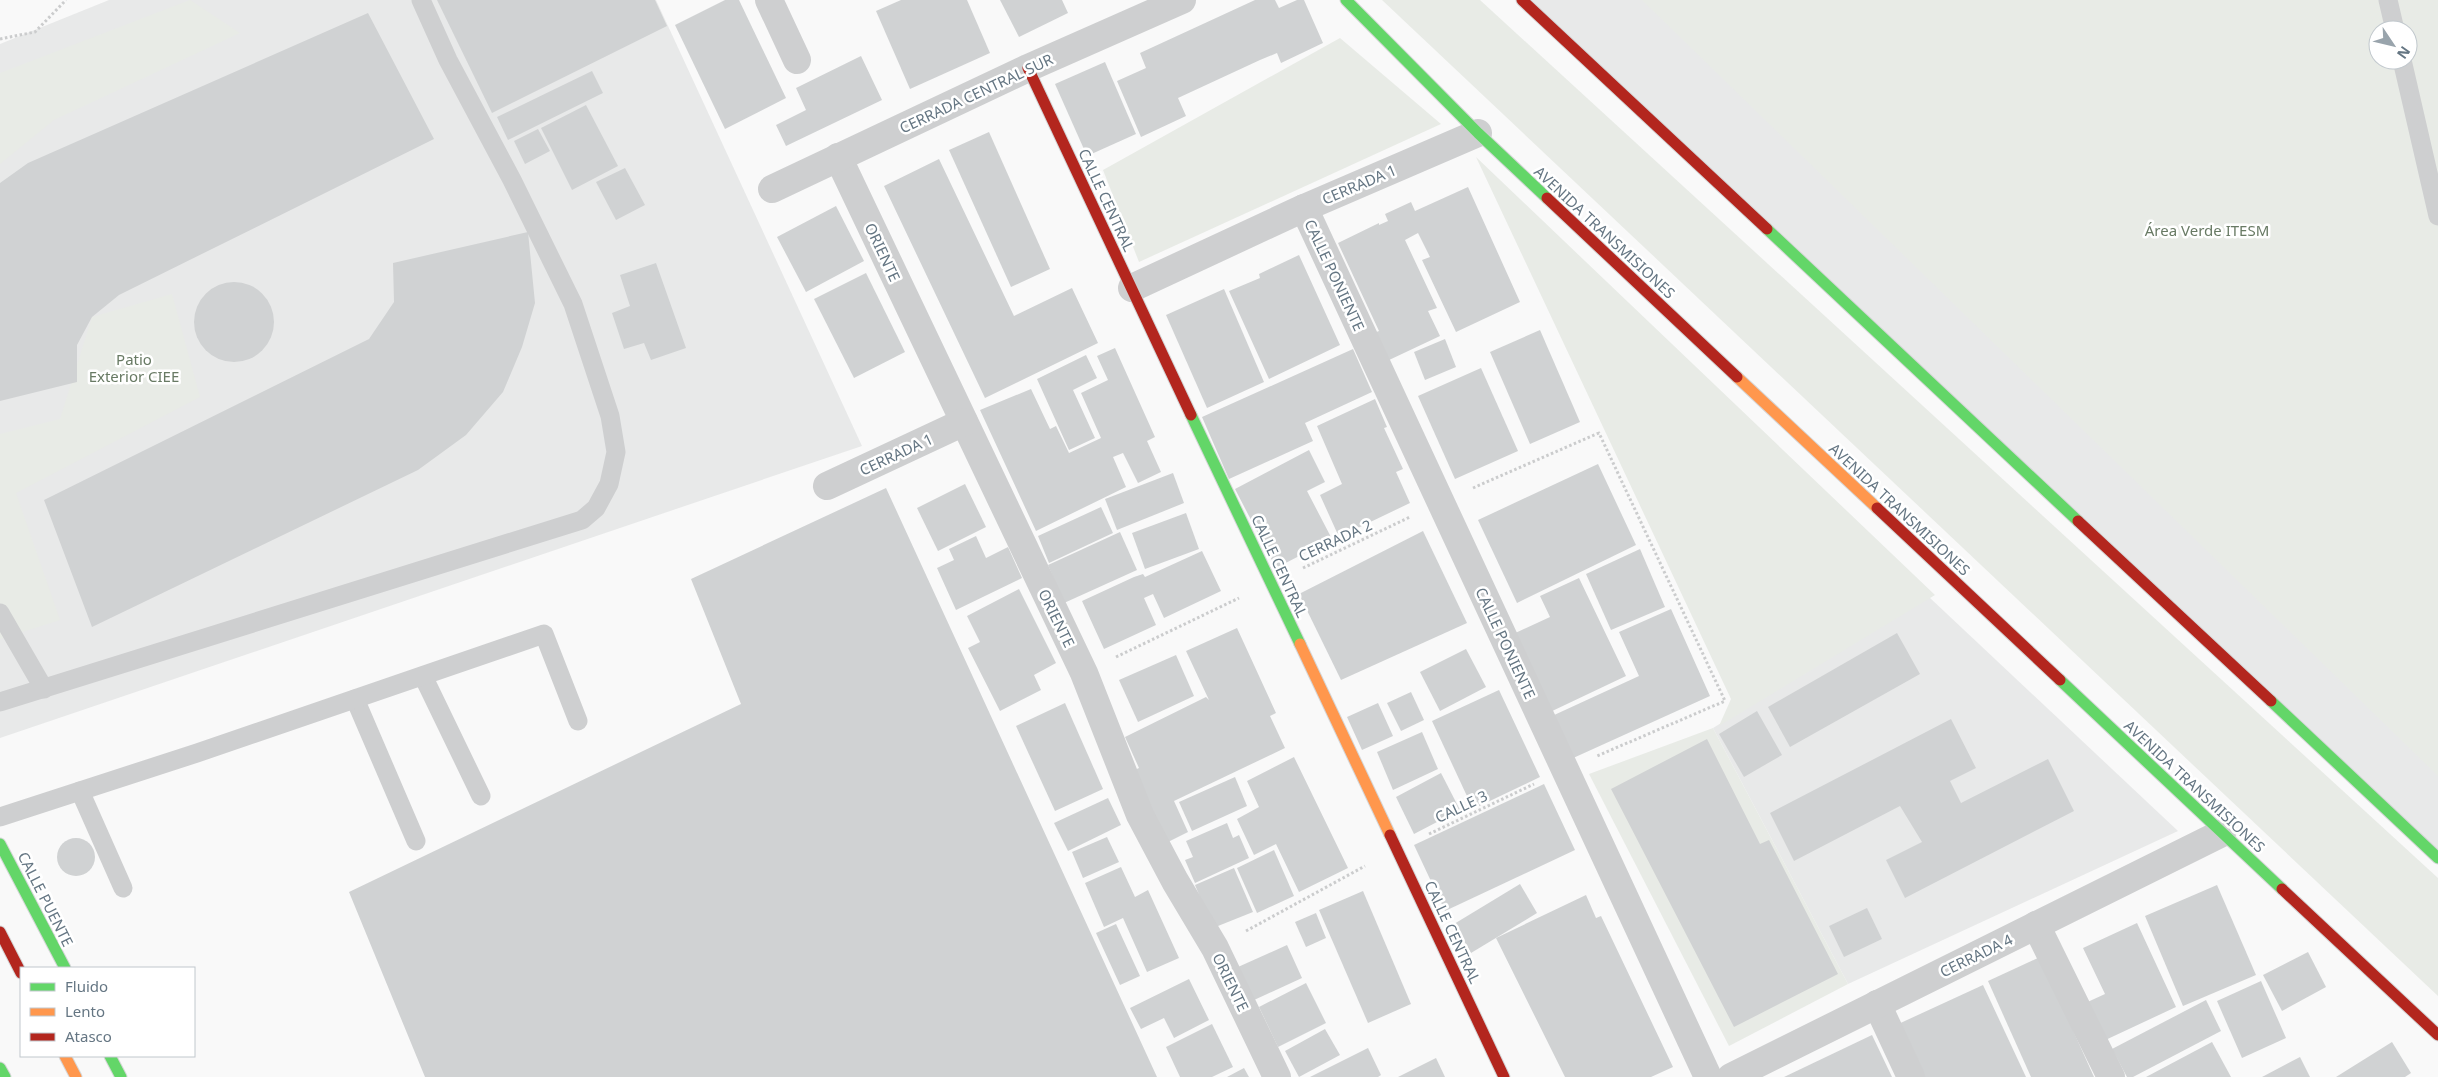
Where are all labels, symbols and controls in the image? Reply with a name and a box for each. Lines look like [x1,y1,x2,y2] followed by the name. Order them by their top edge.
[2368,20,2418,70] north arrow
[2393,43,2415,63] text: N
[896,48,1056,137] street label: CERRADA CENTRAL SUR
[1074,145,1140,255] street label: CALLE CENTRAL
[1319,159,1399,209] street label: CERRADA 1
[1530,161,1680,303] street label: AVENIDA TRANSMISIONES
[1300,216,1370,334] street label: CALLE PONIENTE
[861,219,905,285] street label: ORIENTE
[2145,220,2269,240] park label: Área Verde ITESM
[89,349,179,386] park label: Patio Exterior CIEE
[856,428,936,480] street label: CERRADA 1
[1825,438,1975,580] street label: AVENIDA TRANSMISIONES
[1247,511,1313,621] street label: CALLE CENTRAL
[1295,514,1375,566] street label: CERRADA 2
[1471,584,1541,702] street label: CALLE PONIENTE
[1034,586,1080,650] street label: ORIENTE
[2120,715,2270,857] street label: AVENIDA TRANSMISIONES
[1432,785,1490,827] street label: CALLE 3
[14,848,78,950] street label: CALLE PUENTE
[1420,877,1486,987] street label: CALLE CENTRAL
[1936,929,2016,981] street label: CERRADA 4
[1208,950,1254,1014] street label: ORIENTE
[20,967,195,1057] legend
[65,976,108,996] text: Fluido
[65,1001,105,1021] text: Lento
[65,1026,112,1046] text: Atasco

